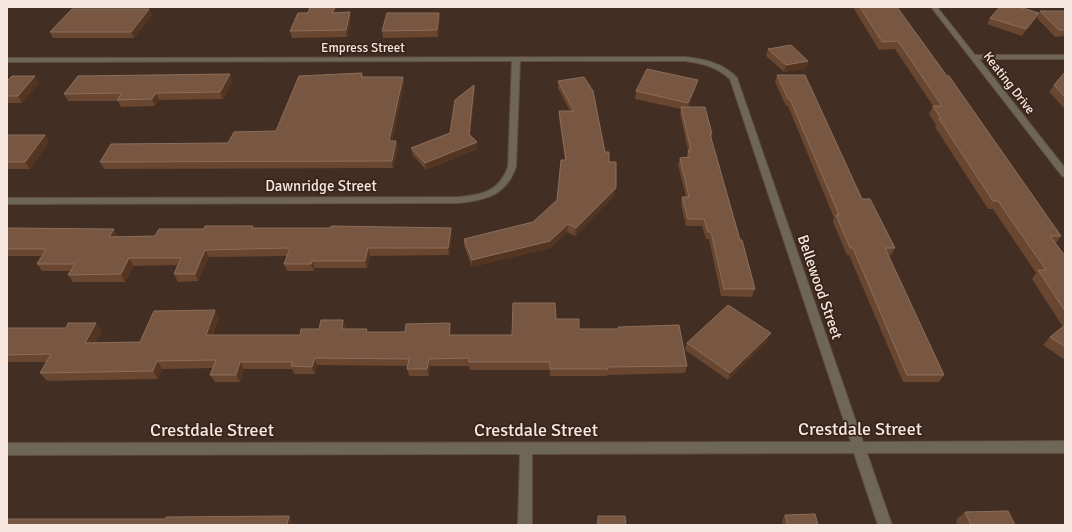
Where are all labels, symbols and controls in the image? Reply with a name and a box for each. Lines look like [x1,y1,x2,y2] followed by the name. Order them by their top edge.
[321,40,405,56] street label: Empress Street
[980,49,1038,117] street label: Keating Drive
[265,177,377,195] street label: Dawnridge Street
[794,233,846,341] street label: Bellewood Street
[798,418,922,440] street label: Crestdale Street
[150,419,274,441] street label: Crestdale Street
[474,419,598,441] street label: Crestdale Street

